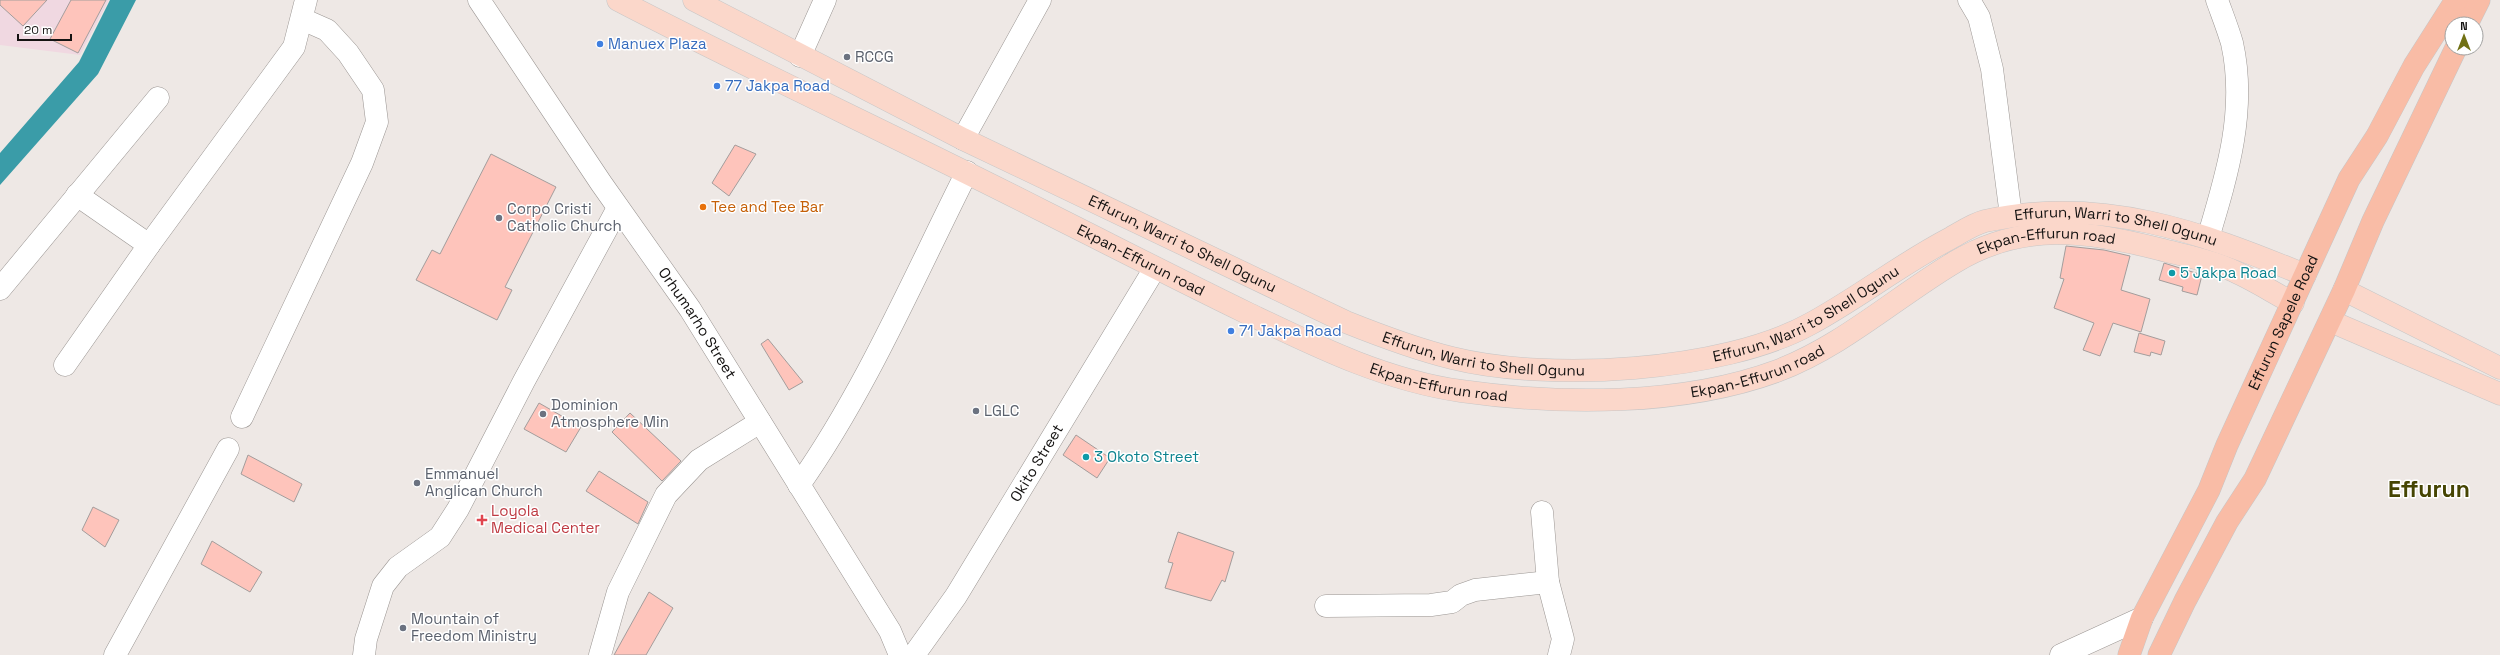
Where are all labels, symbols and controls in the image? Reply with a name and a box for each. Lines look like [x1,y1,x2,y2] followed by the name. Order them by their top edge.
[18,16,71,42] scale bar
[2444,16,2484,56] north arrow
[2460,19,2468,33] text: N
[24,22,52,38] text: 20 m
[608,34,707,53] place label: Manuex Plaza
[595,39,605,49] marker: Manuex Plaza
[855,47,894,66] place label: RCCG
[842,52,852,62] marker: RCCG
[725,76,830,95] place label: 77 Jakpa Road
[712,81,722,91] marker: 77 Jakpa Road
[1086,190,1280,296] street label: Effurun, Warri to Shell Ogunu
[711,197,824,216] place label: Tee and Tee Bar
[507,199,622,235] place label: Corpo Cristi Catholic Church
[698,202,708,212] marker: Tee and Tee Bar
[2013,202,2220,250] street label: Effurun, Warri to Shell Ogunu
[494,213,504,223] marker: Corpo Cristi Catholic Church
[1074,220,1208,300] street label: Ekpan-Effurun road
[1974,223,2117,258] street label: Ekpan-Effurun road
[2244,252,2322,393] street label: Effurun Sapele Road
[1711,261,1902,366] street label: Effurun, Warri to Shell Ogunu
[654,263,741,382] street label: Orhumarho Street
[2180,263,2277,282] place label: 5 Jakpa Road
[2167,268,2177,278] marker: 5 Jakpa Road
[1239,321,1342,340] place label: 71 Jakpa Road
[1226,326,1236,336] marker: 71 Jakpa Road
[1380,327,1585,380] street label: Effurun, Warri to Shell Ogunu
[1689,340,1828,402] street label: Ekpan-Effurun road
[1367,358,1509,405] street label: Ekpan-Effurun road
[551,395,669,431] place label: Dominion Atmosphere Min
[984,401,1019,420] place label: LGLC
[971,406,981,416] marker: LGLC
[538,409,548,419] marker: Dominion Atmosphere Min
[1005,420,1067,505] street label: Okito Street
[1094,447,1199,466] place label: 3 Okoto Street
[1081,452,1091,462] marker: 3 Okoto Street
[425,464,543,500] place label: Emmanuel Anglican Church
[2388,474,2470,504] district label: Effurun
[412,478,422,488] marker: Emmanuel Anglican Church
[491,501,600,537] place label: Loyola Medical Center
[476,514,488,526] marker: Loyola Medical Center
[411,609,537,645] place label: Mountain of Freedom Ministry
[398,623,408,633] marker: Mountain of Freedom Ministry

